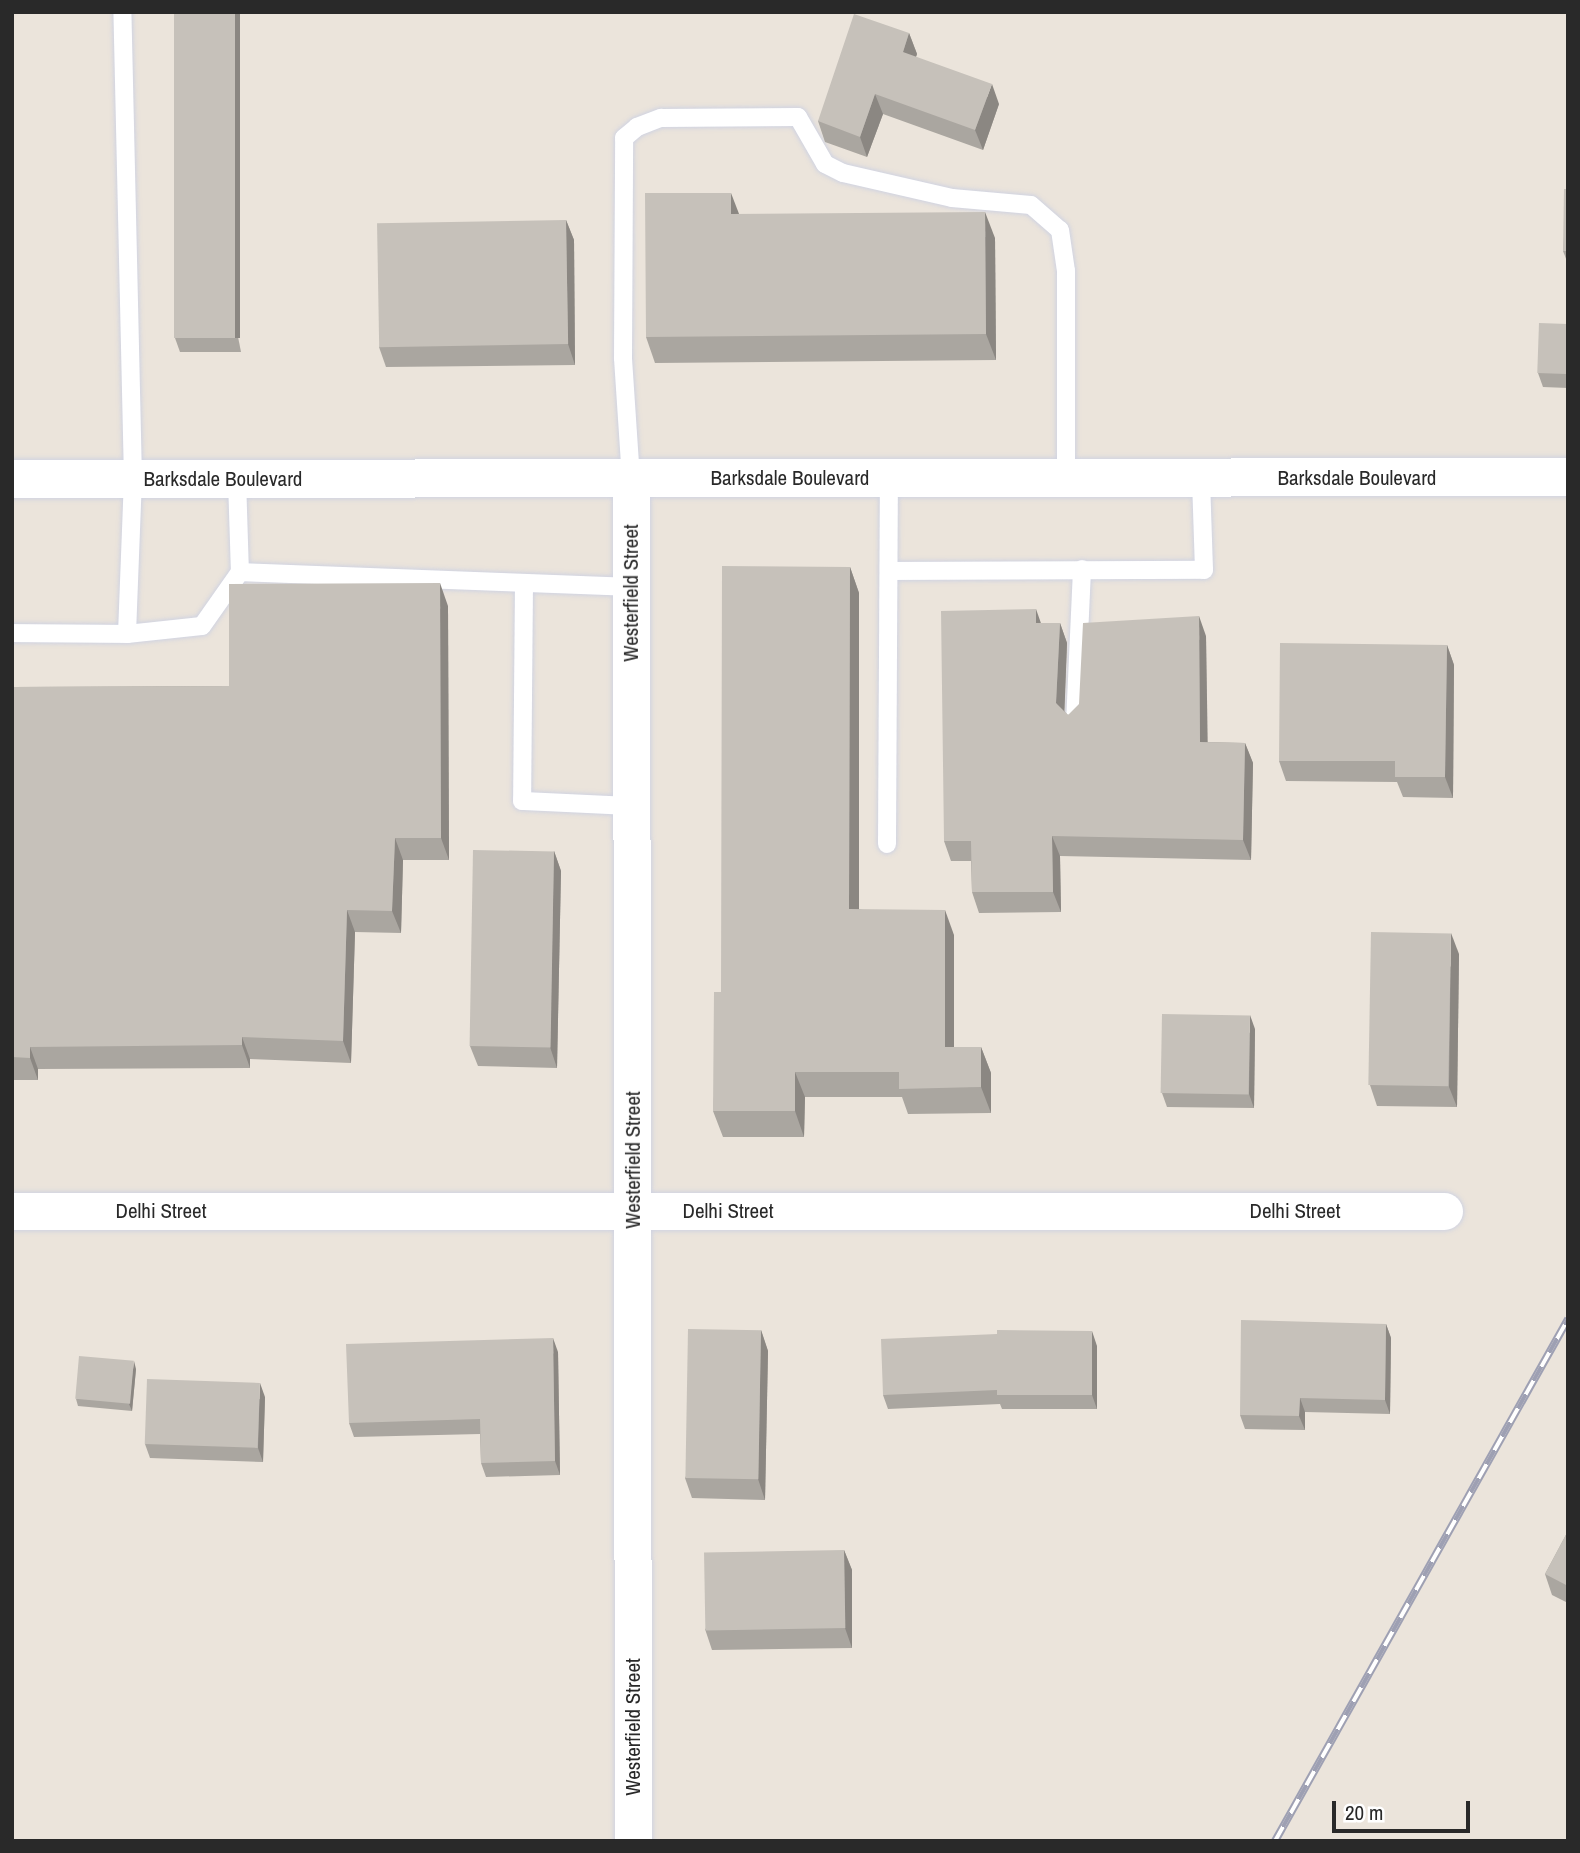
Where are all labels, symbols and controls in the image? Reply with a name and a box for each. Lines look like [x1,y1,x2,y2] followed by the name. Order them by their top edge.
[711,465,869,491] street label: Barksdale Boulevard
[1278,465,1436,491] street label: Barksdale Boulevard
[144,466,302,492] street label: Barksdale Boulevard
[618,524,644,662] street label: Westerfield Street
[620,1091,646,1229] street label: Westerfield Street
[116,1198,206,1224] street label: Delhi Street
[683,1198,773,1224] street label: Delhi Street
[1250,1198,1340,1224] street label: Delhi Street
[620,1658,646,1796] street label: Westerfield Street
[1335,1786,1473,1830] scale bar
[1345,1798,1383,1827] text: 20 m

